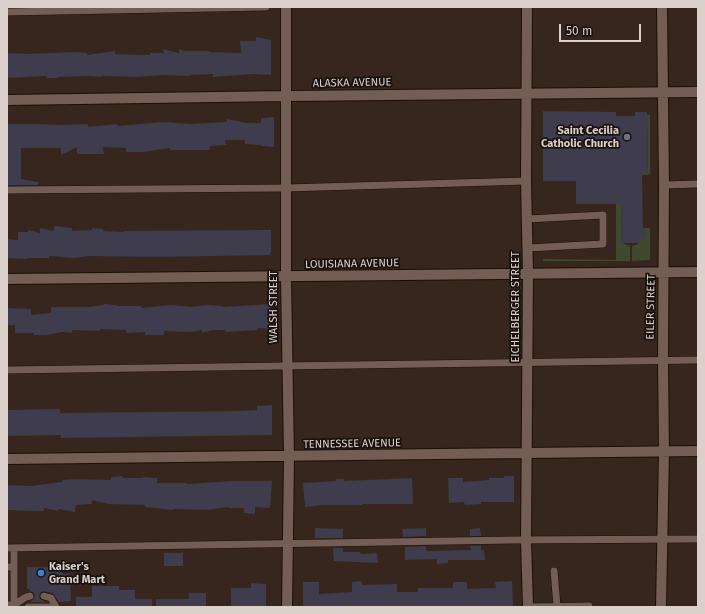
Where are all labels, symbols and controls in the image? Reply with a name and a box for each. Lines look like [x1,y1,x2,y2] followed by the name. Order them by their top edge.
[561,16,643,42] scale bar
[566,24,592,38] text: 50 m
[313,76,391,90] street label: ALASKA AVENUE
[541,124,619,150] place label: Saint Cecilia Catholic Church
[622,132,632,142] marker: Saint Cecilia Catholic Church
[509,251,523,363] street label: EICHELBERGER STREET
[305,257,399,271] street label: LOUISIANA AVENUE
[267,271,281,343] street label: WALSH STREET
[644,274,658,340] street label: EILER STREET
[303,437,401,451] street label: TENNESSEE AVENUE
[49,560,105,586] place label: Kaiser's Grand Mart
[36,568,46,578] marker: Kaiser's Grand Mart

